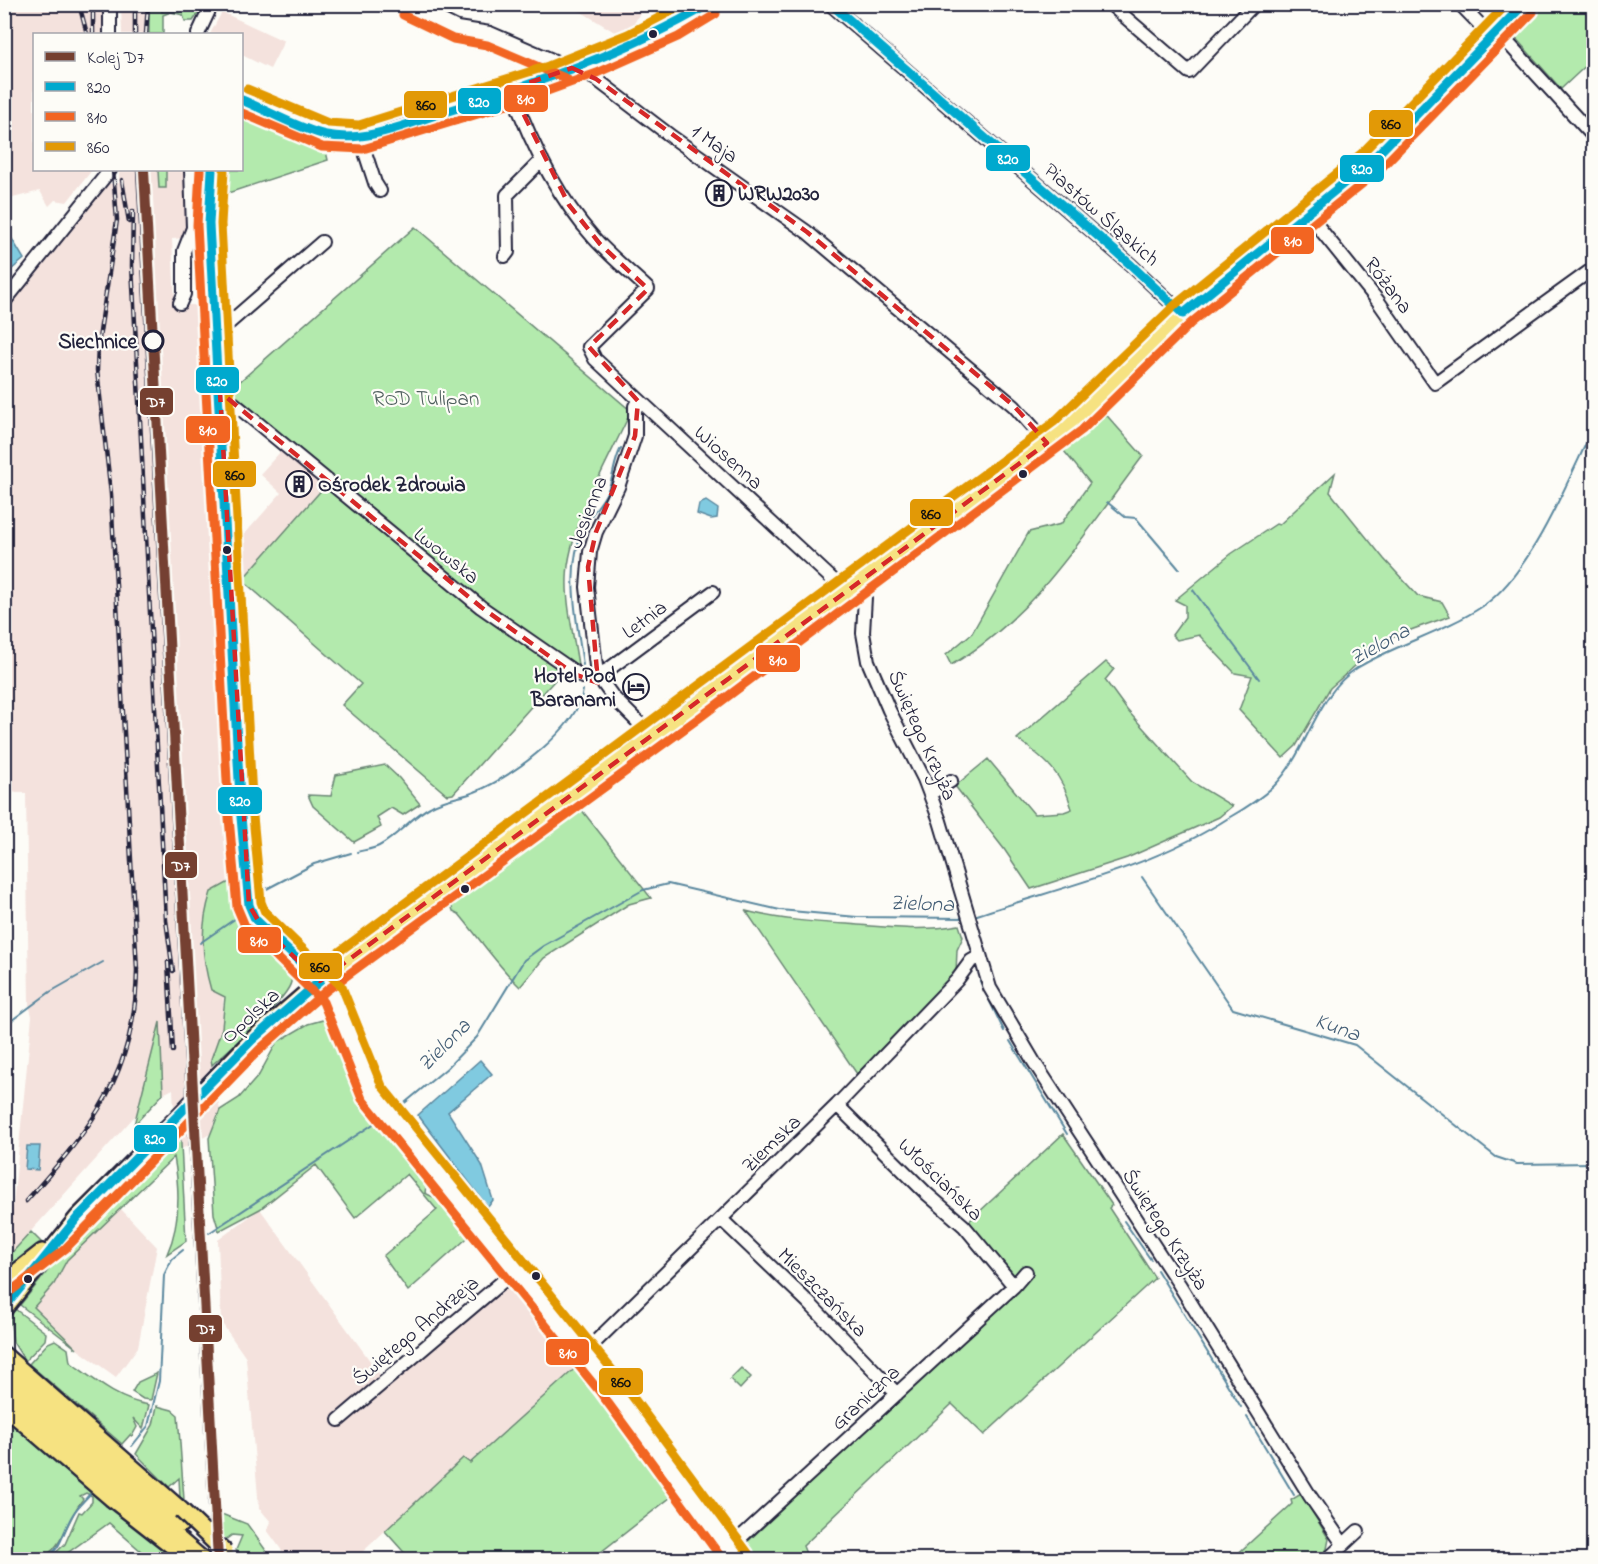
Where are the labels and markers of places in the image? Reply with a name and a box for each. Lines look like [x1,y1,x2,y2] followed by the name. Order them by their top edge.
[647,28,659,40] unlabelled marker
[704,178,734,208] building icon: WRW2030
[738,180,819,210] place label: WRW2030
[58,328,138,358] place label: Siechnice
[142,330,164,352] marker: Siechnice
[1017,468,1029,480] unlabelled marker
[284,469,314,499] building icon: Ośrodek Zdrowia
[318,471,466,501] place label: Ośrodek Zdrowia
[221,544,233,556] unlabelled marker
[530,662,616,716] place label: Hotel Pod Baranami
[621,672,651,702] hotel icon: Hotel Pod Baranami
[459,883,471,895] unlabelled marker
[530,1270,542,1282] unlabelled marker
[22,1273,34,1285] unlabelled marker

